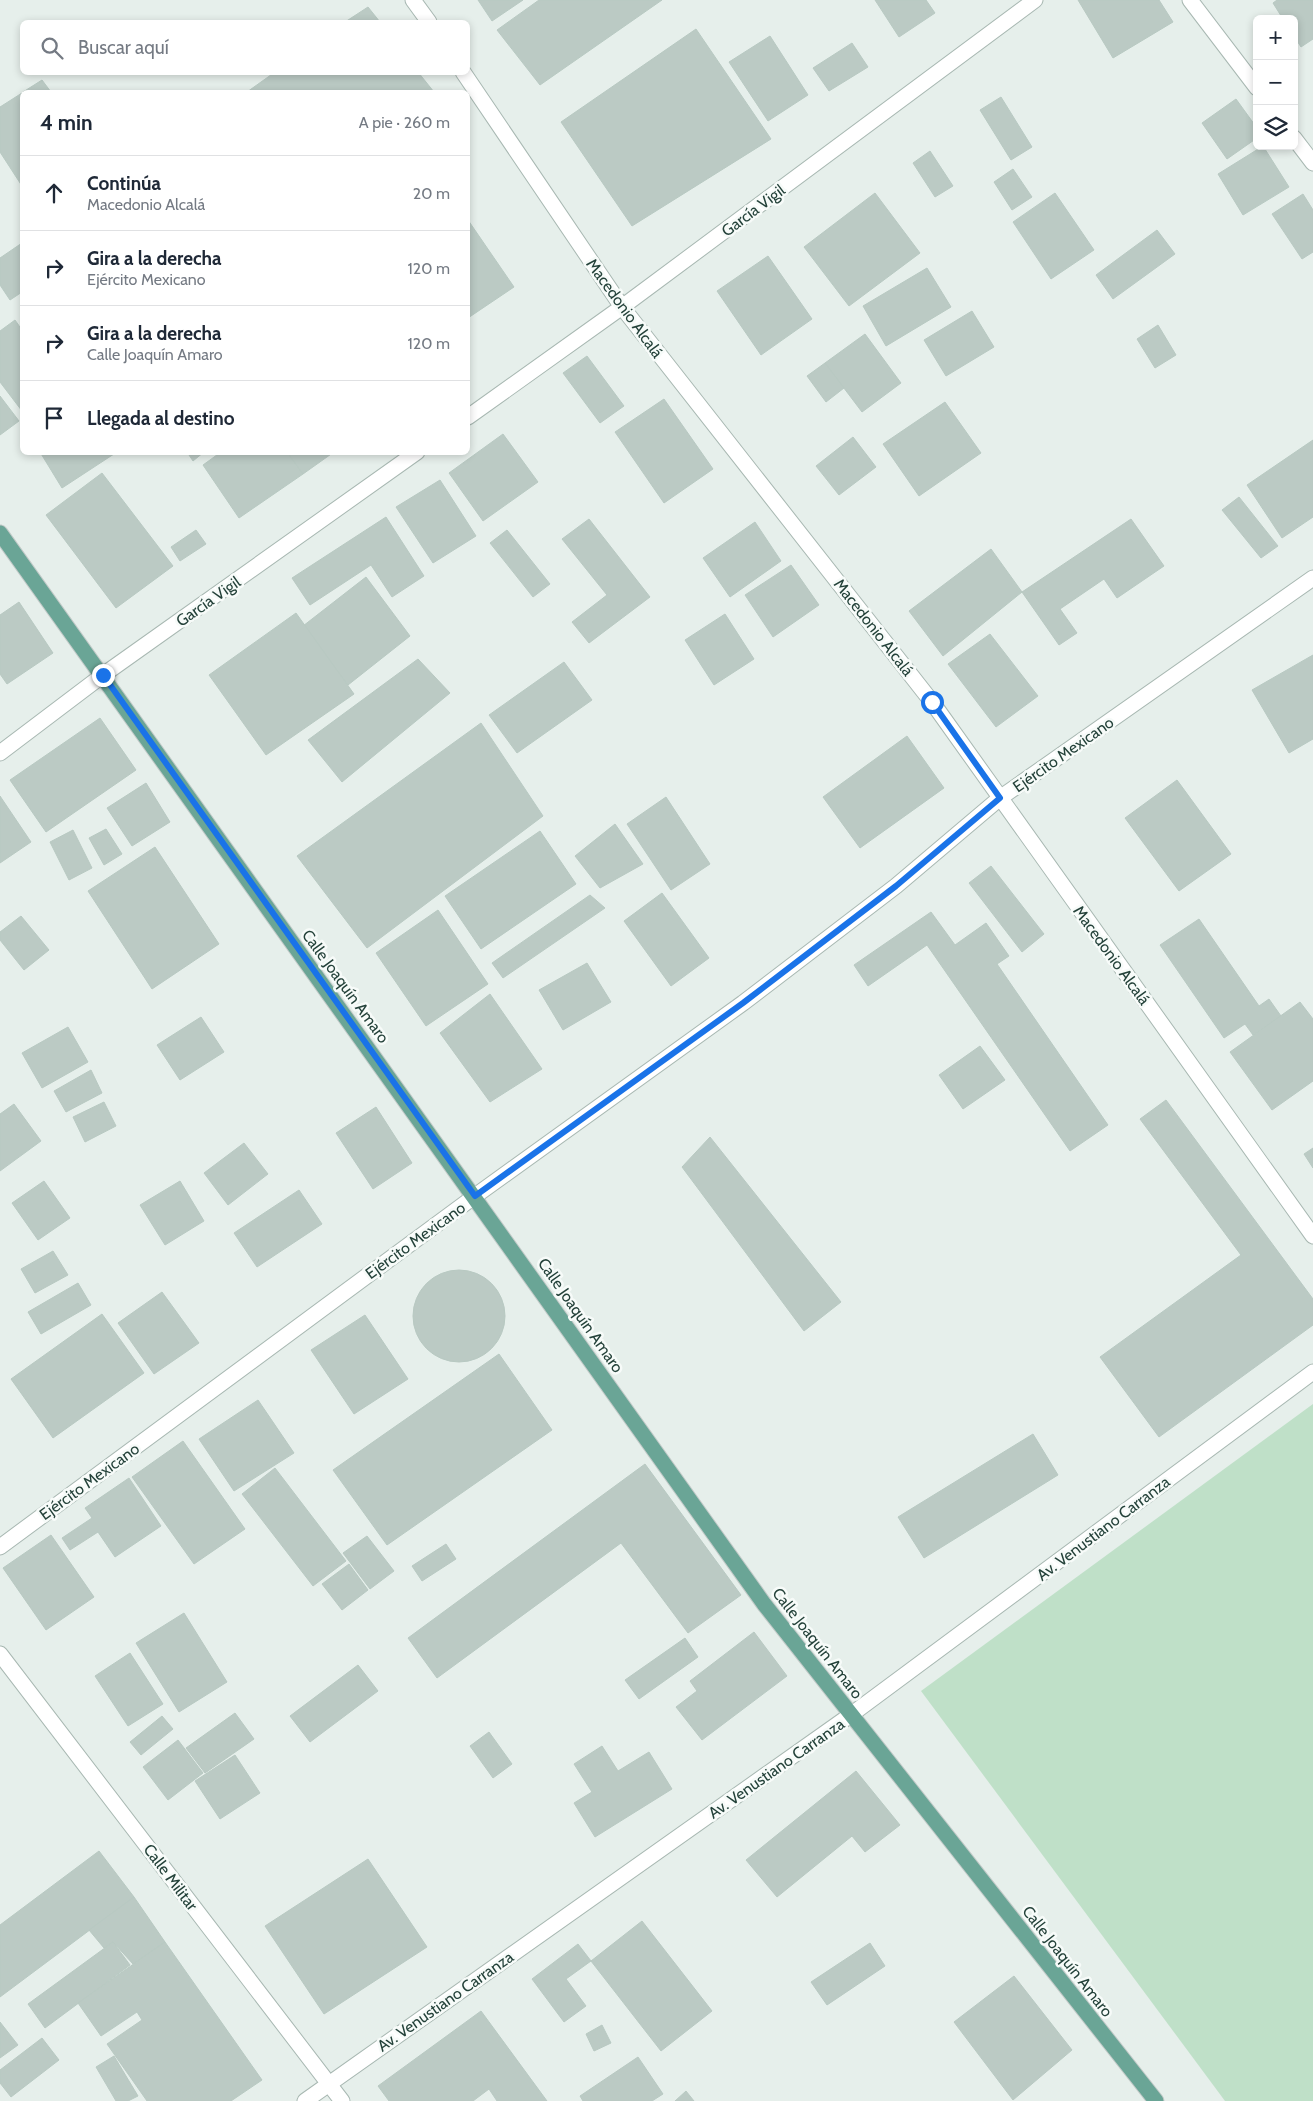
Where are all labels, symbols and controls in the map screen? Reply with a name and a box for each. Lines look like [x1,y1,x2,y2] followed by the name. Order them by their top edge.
[1253,15,1298,150] map controls
[1253,15,1298,60] button: +
[20,20,470,75] search box
[38,34,66,62] icon: search
[78,36,169,59] text: Buscar aquí
[1253,60,1298,105] button: −
[1253,105,1298,150] button: layers
[40,110,93,135] text: 4 min
[359,113,450,132] text: A pie · 260 m
[87,172,161,195] text: Continúa
[40,179,68,207] icon: ahead
[718,180,789,240] street label: García Vigil
[413,184,450,203] text: 20 m
[87,195,205,214] text: Macedonio Alcalá
[87,247,222,270] text: Gira a la derecha
[40,254,68,282] icon: right
[582,255,667,362] street label: Macedonio Alcalá
[408,259,450,278] text: 120 m
[87,270,206,289] text: Ejército Mexicano
[87,322,222,345] text: Gira a la derecha
[40,329,68,357] icon: right
[408,334,450,353] text: 120 m
[87,345,223,364] text: Calle Joaquín Amaro
[40,404,68,432] icon: arrive
[87,407,234,430] text: Llegada al destino
[172,572,244,631] street label: García Vigil
[830,575,918,680] street label: Macedonio Alcalá
[92,664,115,687] route end
[921,691,944,714] route start
[1009,713,1117,796] street label: Ejército Mexicano
[1069,902,1154,1009] street label: Macedonio Alcalá
[298,926,393,1047] street label: Calle Joaquín Amaro
[362,1198,469,1283] street label: Ejército Mexicano
[534,1254,627,1376] street label: Calle Joaquín Amaro
[36,1439,143,1524] street label: Ejército Mexicano
[1033,1472,1174,1585] street label: Av. Venustiano Carranza
[768,1584,867,1703] street label: Calle Joaquín Amaro
[705,1714,848,1823] street label: Av. Venustiano Carranza
[139,1840,202,1915] street label: Calle Militar
[1018,1902,1117,2021] street label: Calle Joaquín Amaro
[374,1947,517,2056] street label: Av. Venustiano Carranza

